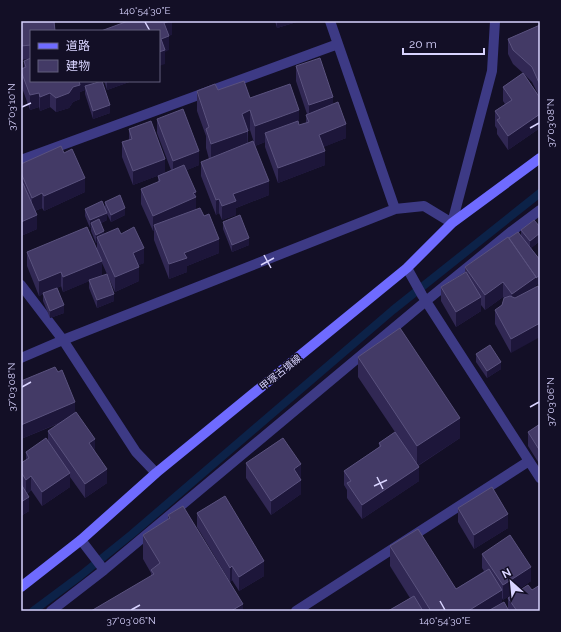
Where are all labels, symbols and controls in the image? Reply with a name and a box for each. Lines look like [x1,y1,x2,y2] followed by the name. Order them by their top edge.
[119,5,171,16] text: 140°54'30"E
[30,30,160,82] legend
[403,30,484,56] scale bar
[409,37,437,51] text: 20 m
[66,39,90,53] text: 道路
[66,59,90,73] text: 建物
[6,83,17,131] text: 37°03'10"N
[545,98,556,148] text: 37°03'08"N
[257,352,303,392] street label: 甲塚古墳線
[6,362,17,412] text: 37°03'08"N
[545,377,556,427] text: 37°03'06"N
[491,562,531,602] north arrow
[500,566,513,581] text: N
[106,615,156,626] text: 37°03'06"N
[419,615,471,626] text: 140°54'30"E

